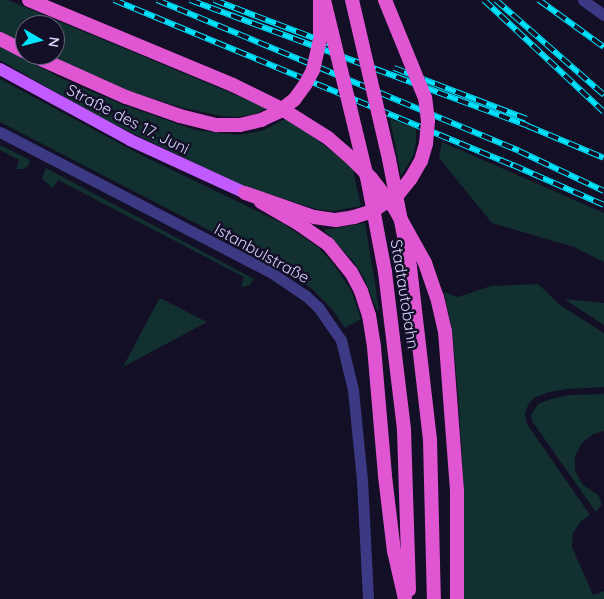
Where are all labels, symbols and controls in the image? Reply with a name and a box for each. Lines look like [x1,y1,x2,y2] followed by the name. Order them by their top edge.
[15,15,65,65] north arrow
[44,36,63,48] text: N
[63,80,193,158] street label: Straße des 17. Juni
[211,219,313,287] street label: Istanbulstraße
[387,238,423,350] street label: Stadtautobahn

